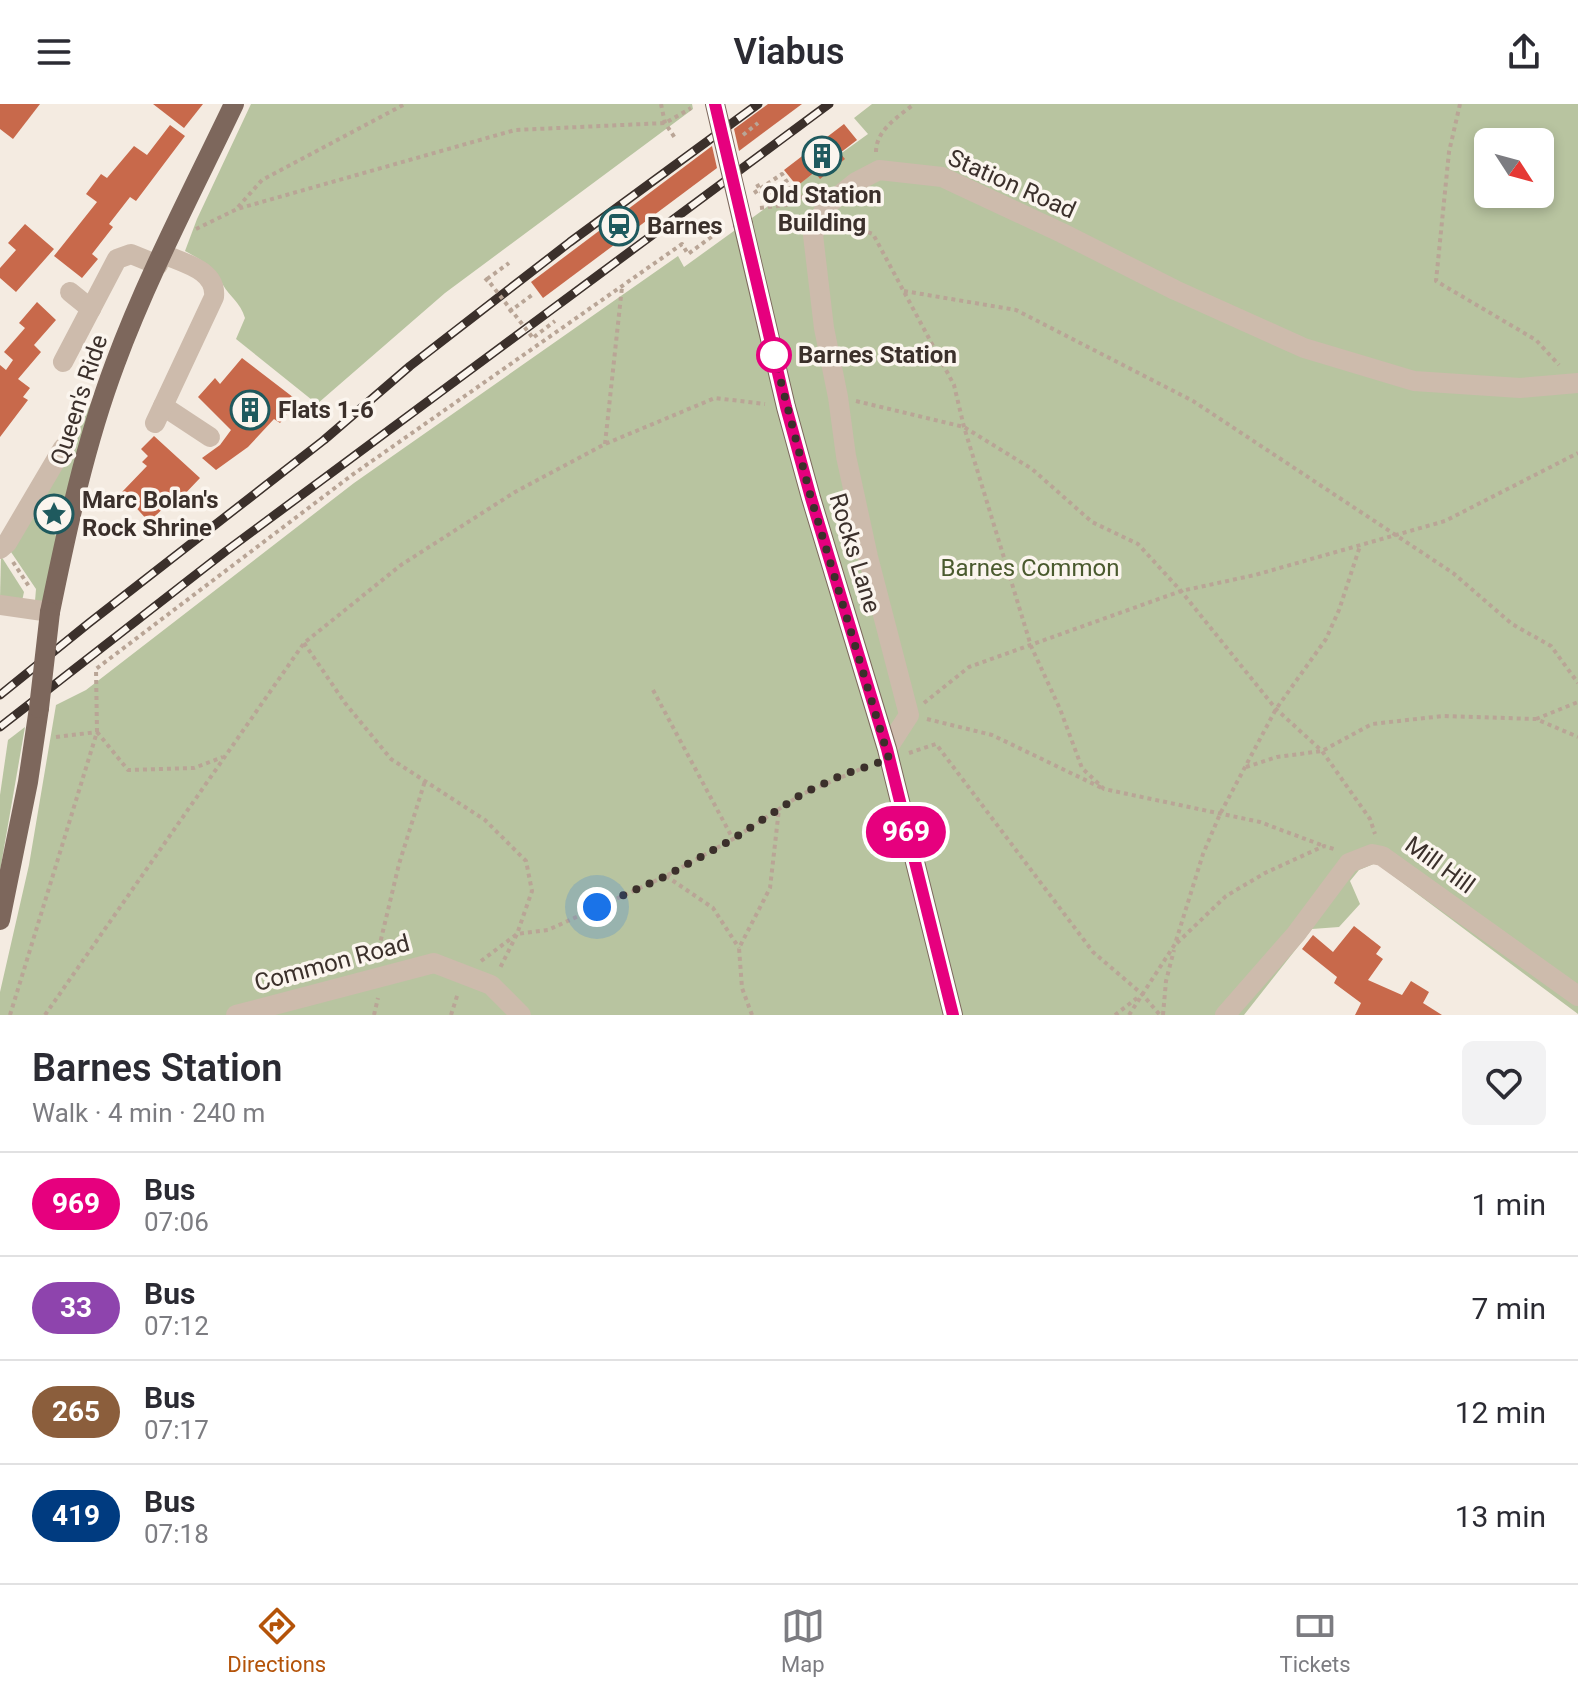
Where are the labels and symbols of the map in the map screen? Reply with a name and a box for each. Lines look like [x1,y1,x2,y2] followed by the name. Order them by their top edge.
[1474,128,1554,208] north arrow
[801,135,843,177] building icon: Old Station Building
[944,143,1080,225] street label: Station Road
[762,181,882,237] place label: Old Station Building
[598,205,640,247] station icon: Barnes
[647,212,723,240] place label: Barnes
[45,331,113,469] street label: Queen's Ride
[757,338,791,372] marker: Barnes Station
[798,341,957,369] place label: Barnes Station
[229,389,271,431] building icon: Flats 1-6
[278,396,374,424] place label: Flats 1-6
[82,486,219,542] place label: Marc Bolan's Rock Shrine
[824,490,886,616] street label: Rocks Lane
[33,493,75,535] place icon: Marc Bolan's Rock Shrine
[941,554,1119,582] park label: Barnes Common
[860,806,952,858] line badge: 969
[1400,830,1480,900] street label: Mill Hill
[577,887,617,927] your location
[251,929,413,997] street label: Common Road

